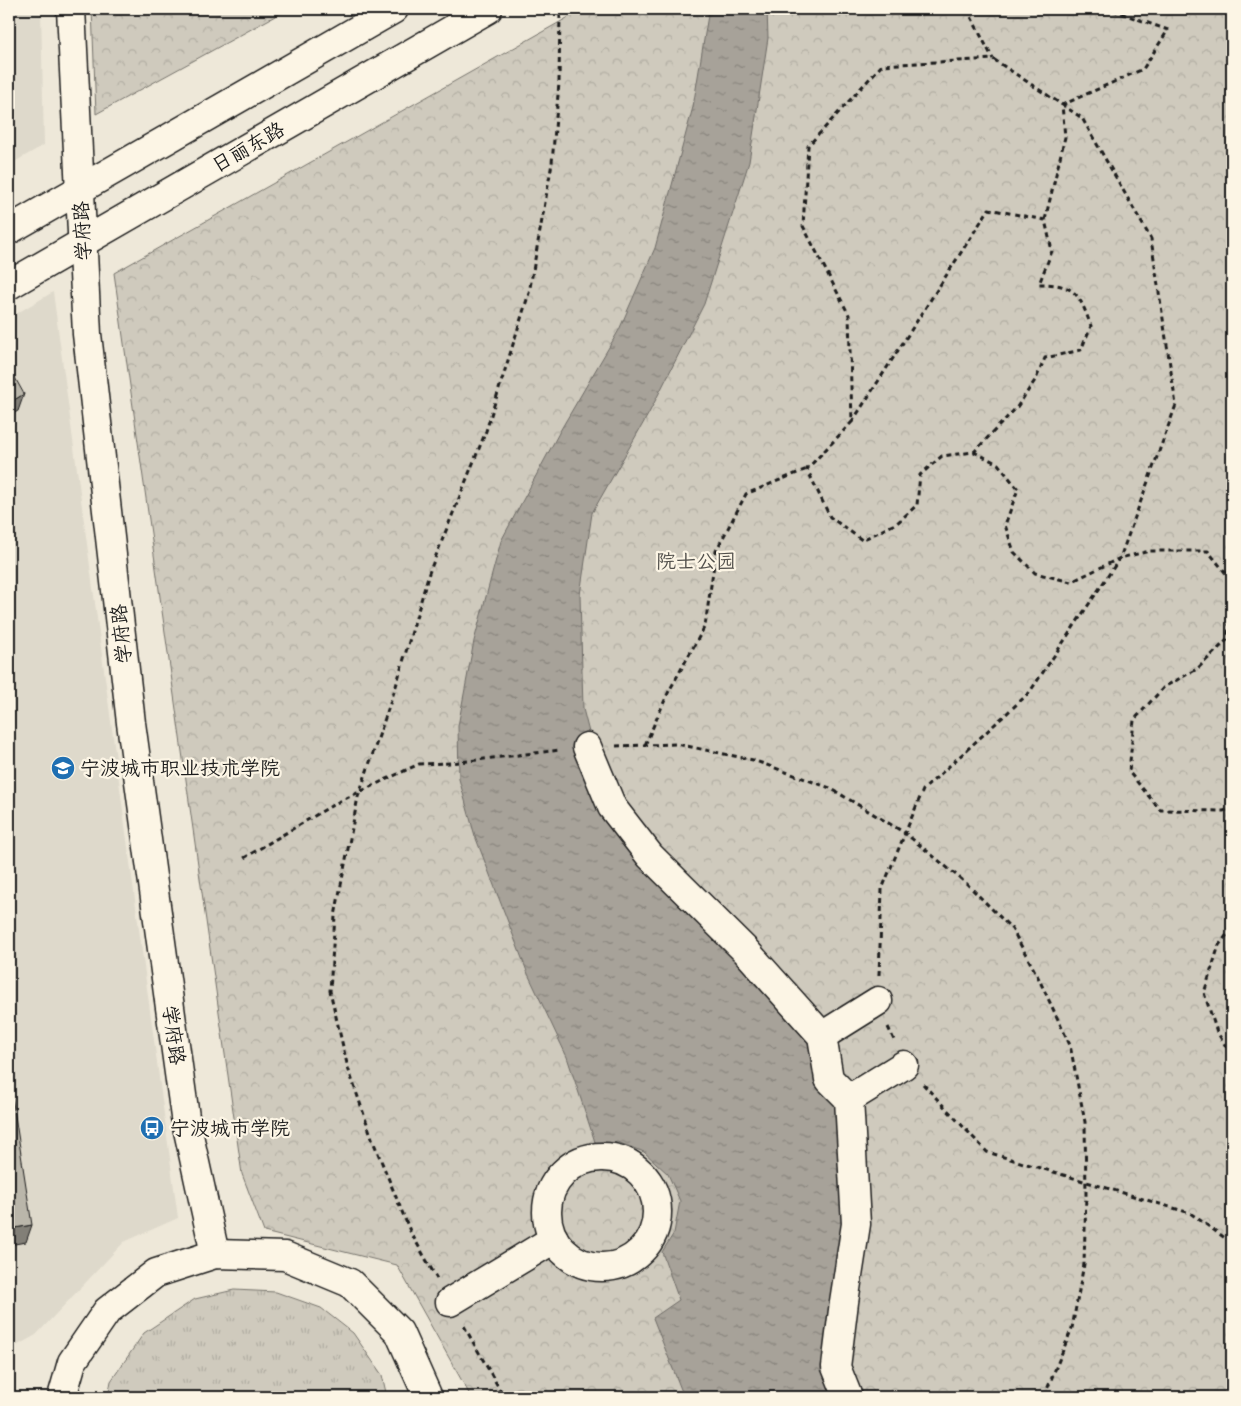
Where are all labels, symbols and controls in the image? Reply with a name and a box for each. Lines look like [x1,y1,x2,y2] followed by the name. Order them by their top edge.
[207,116,290,178] street label: 日丽东路
[68,199,97,262] street label: 学府路
[656,549,736,574] park label: 院士公园
[106,602,137,665] street label: 学府路
[50,755,76,781] school or university icon: 宁波城市职业技术学院
[80,756,280,781] place label: 宁波城市职业技术学院
[157,1004,190,1068] street label: 学府路
[139,1115,165,1141] bus stop icon: 宁波城市学院
[170,1116,290,1141] place label: 宁波城市学院

